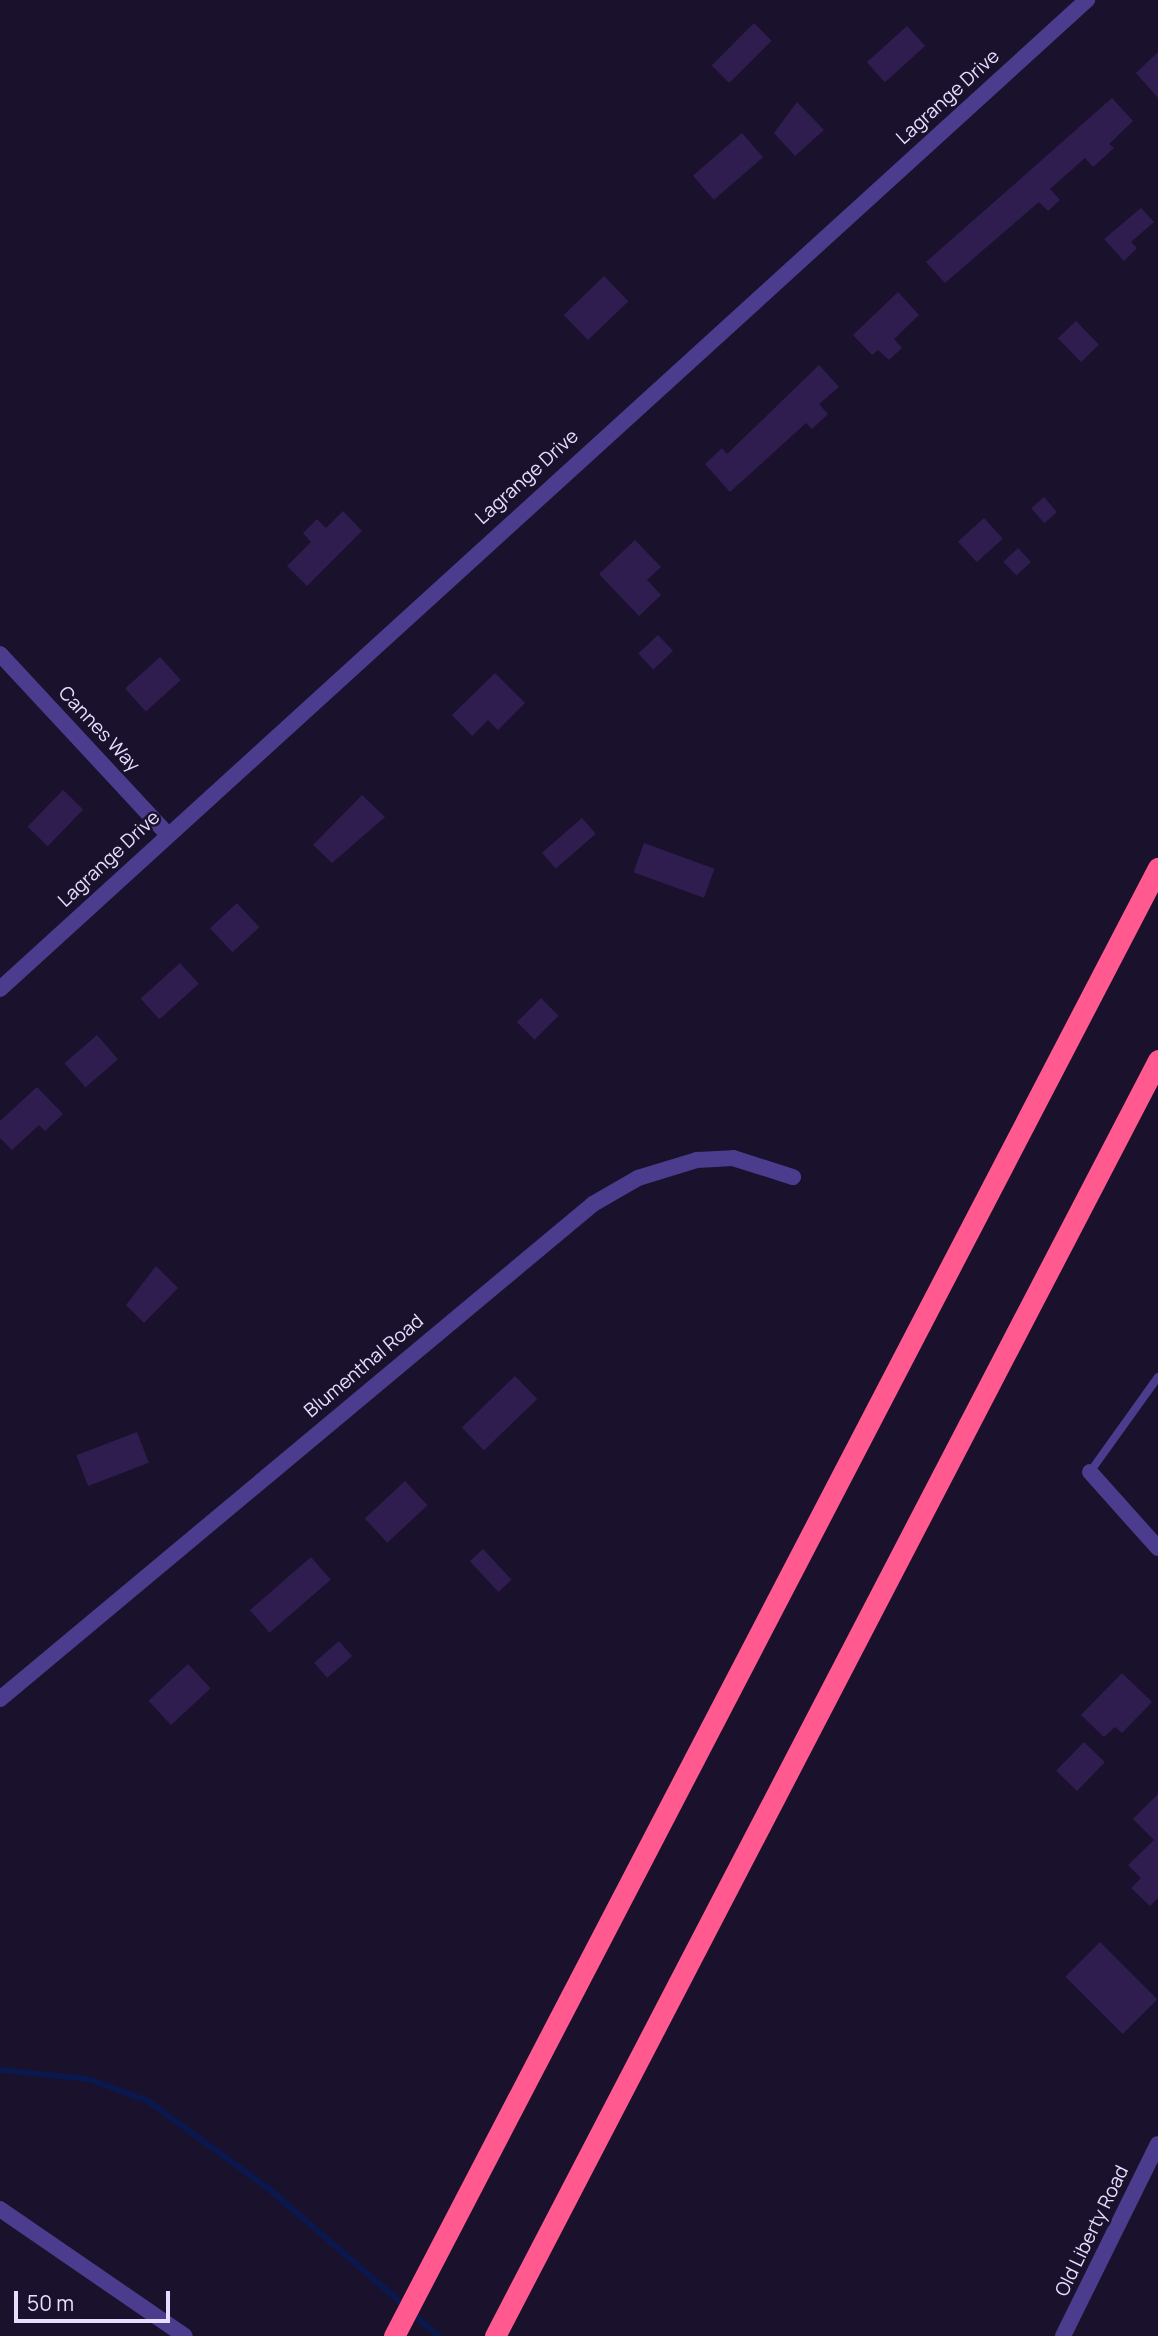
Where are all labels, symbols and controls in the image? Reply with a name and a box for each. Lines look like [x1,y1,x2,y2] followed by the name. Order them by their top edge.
[892,45,1004,149] street label: Lagrange Drive
[471,425,583,529] street label: Lagrange Drive
[54,682,144,776] street label: Cannes Way
[54,806,164,912] street label: Lagrange Drive
[300,1310,428,1422] street label: Blumenthal Road
[1050,2162,1134,2300] street label: Old Liberty Road
[18,2276,173,2320] scale bar
[27,2289,74,2317] text: 50 m

